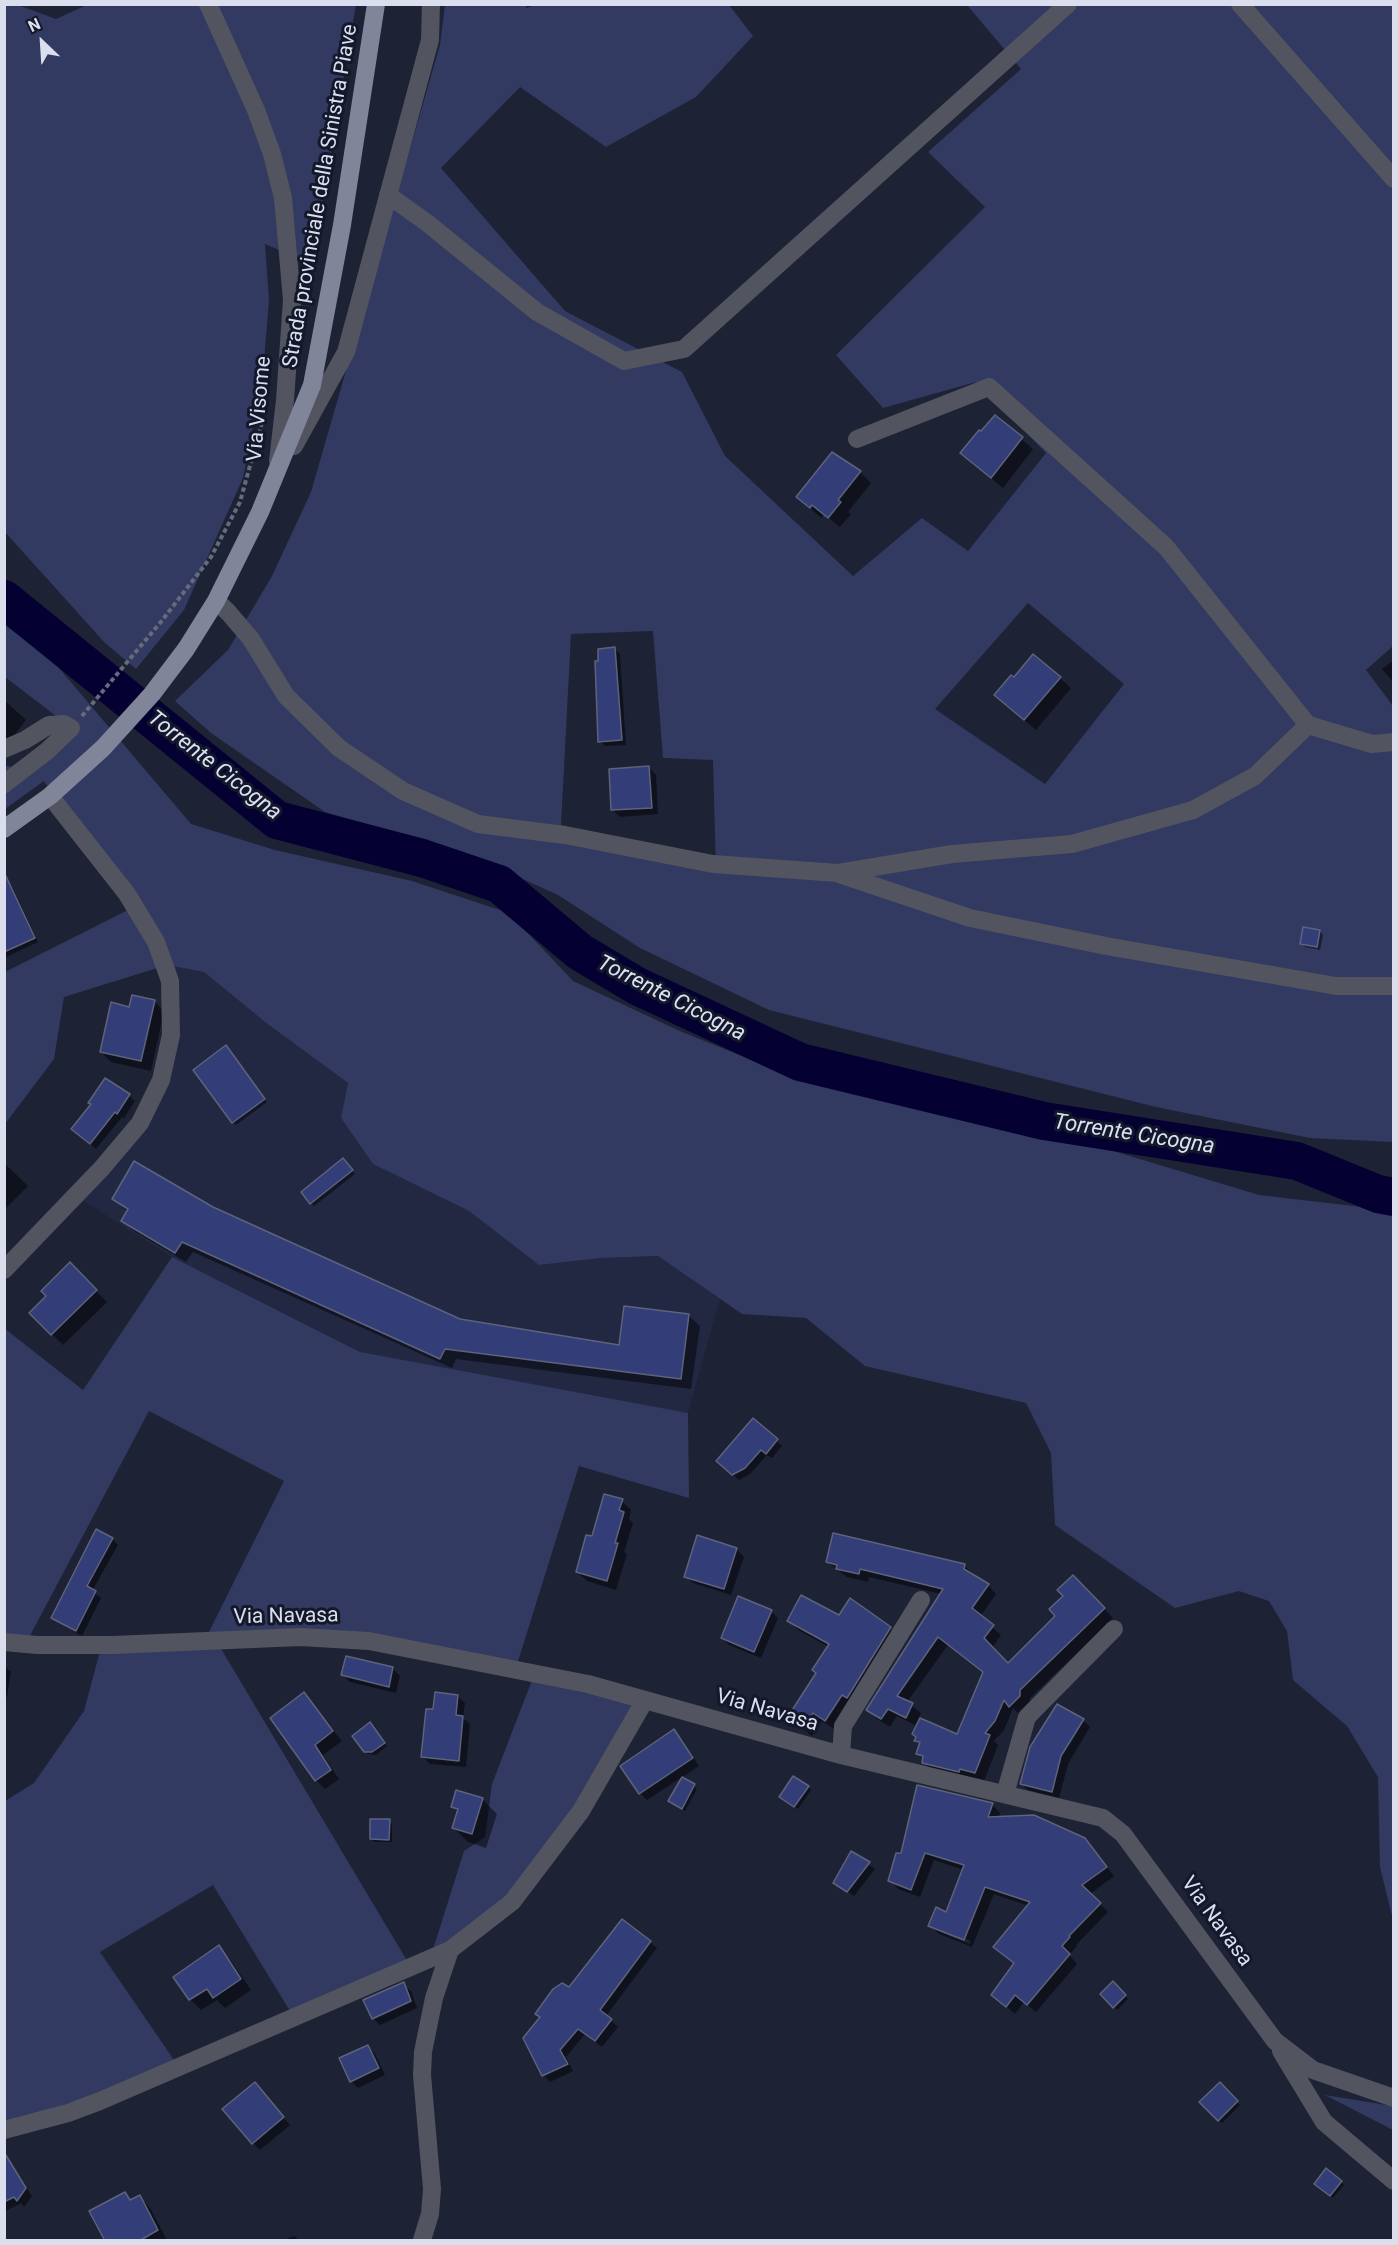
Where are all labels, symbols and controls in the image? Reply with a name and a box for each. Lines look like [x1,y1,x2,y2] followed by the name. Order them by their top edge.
[12,12,72,72] north arrow
[25,14,43,36] text: N
[278,22,364,370] street label: Strada provinciale della Sinistra Piave
[243,355,277,463] street label: Via Visome
[142,706,286,826] water label: Torrente Cicogna
[593,950,749,1048] water label: Torrente Cicogna
[1052,1109,1216,1161] water label: Torrente Cicogna
[233,1603,339,1631] street label: Via Navasa
[713,1684,821,1738] street label: Via Navasa
[1175,1872,1257,1972] street label: Via Navasa

